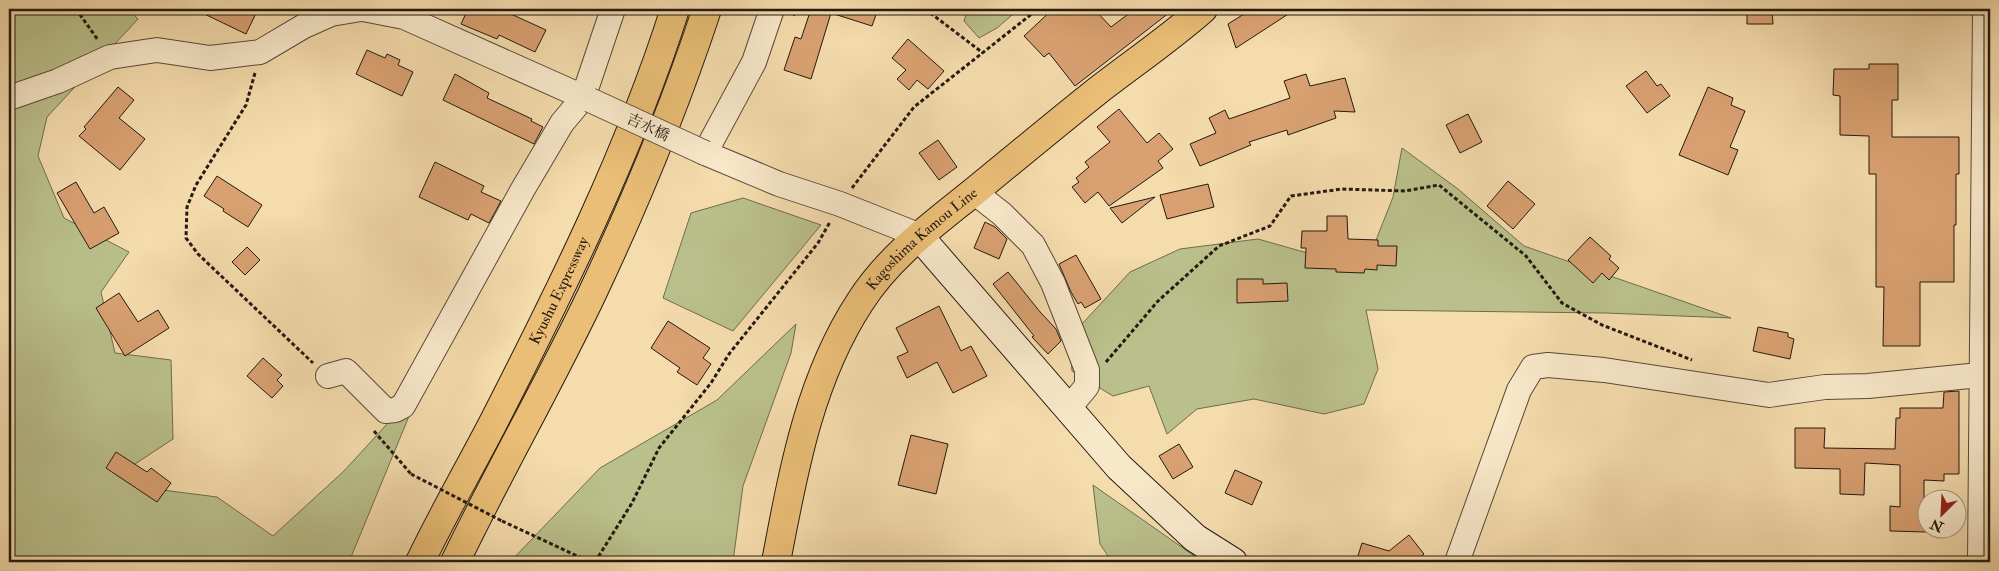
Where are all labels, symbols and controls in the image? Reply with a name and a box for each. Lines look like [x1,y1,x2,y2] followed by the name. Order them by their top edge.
[623,109,672,146] street label: 吉水橋
[862,184,982,294] street label: Kagoshima Kamou Line
[525,234,594,348] street label: Kyushu Expressway
[1916,488,1966,538] north arrow
[1927,515,1947,536] text: N

